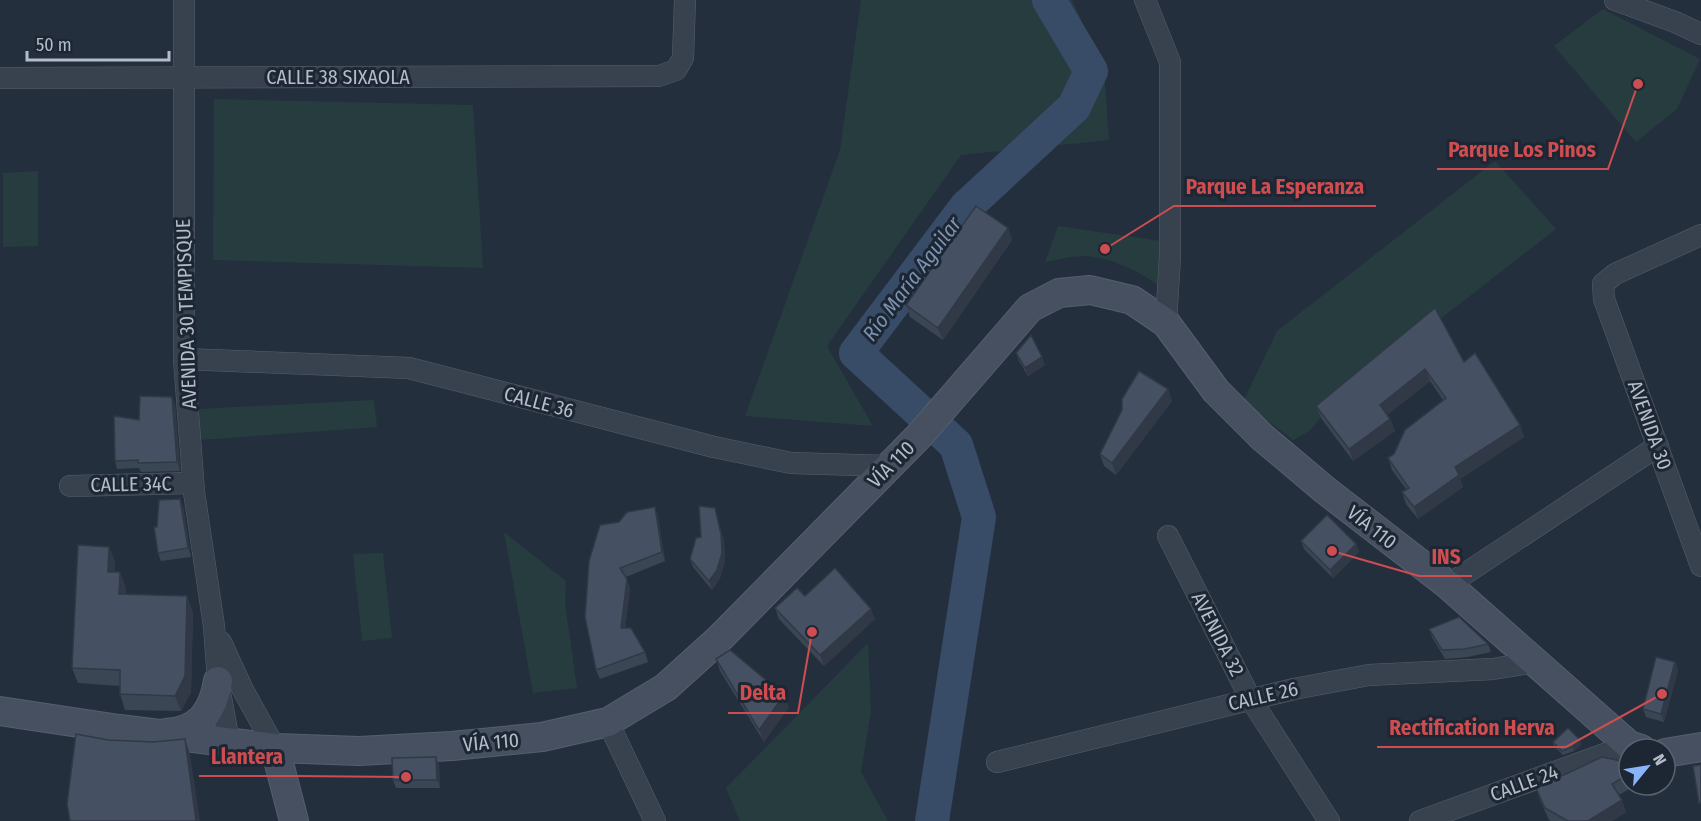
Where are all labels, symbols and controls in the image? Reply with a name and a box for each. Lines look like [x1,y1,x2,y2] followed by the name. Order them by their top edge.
[27,24,170,62] scale bar
[36,34,72,56] text: 50 m
[266,65,410,89] street label: CALLE 38 SIXAOLA
[1437,130,1608,169] callout: Parque Los Pinos
[1448,137,1596,163] text: Parque Los Pinos
[1174,167,1376,206] callout: Parque La Esperanza
[1186,174,1364,200] text: Parque La Esperanza
[857,211,967,346] water label: Río María Aguilar
[171,219,201,409] street label: AVENIDA 30 TEMPISQUE
[1623,377,1677,473] street label: AVENIDA 30
[501,381,577,423] street label: CALLE 36
[863,436,919,492] street label: VÍA 110
[90,471,172,497] street label: CALLE 34C
[1342,500,1402,554] street label: VÍA 110
[1419,537,1472,576] callout: INS
[1431,544,1461,570] text: INS
[1187,588,1250,680] street label: AVENIDA 32
[728,674,798,713] callout: Delta
[1226,676,1300,716] street label: CALLE 26
[740,680,786,706] text: Delta
[1377,708,1566,747] callout: Rectification Herva
[1389,715,1555,741] text: Rectification Herva
[462,728,520,756] street label: VÍA 110
[199,737,295,776] callout: Llantera
[1617,737,1677,797] north arrow
[211,744,283,770] text: Llantera
[1649,751,1670,769] text: N
[1487,760,1562,806] street label: CALLE 24

